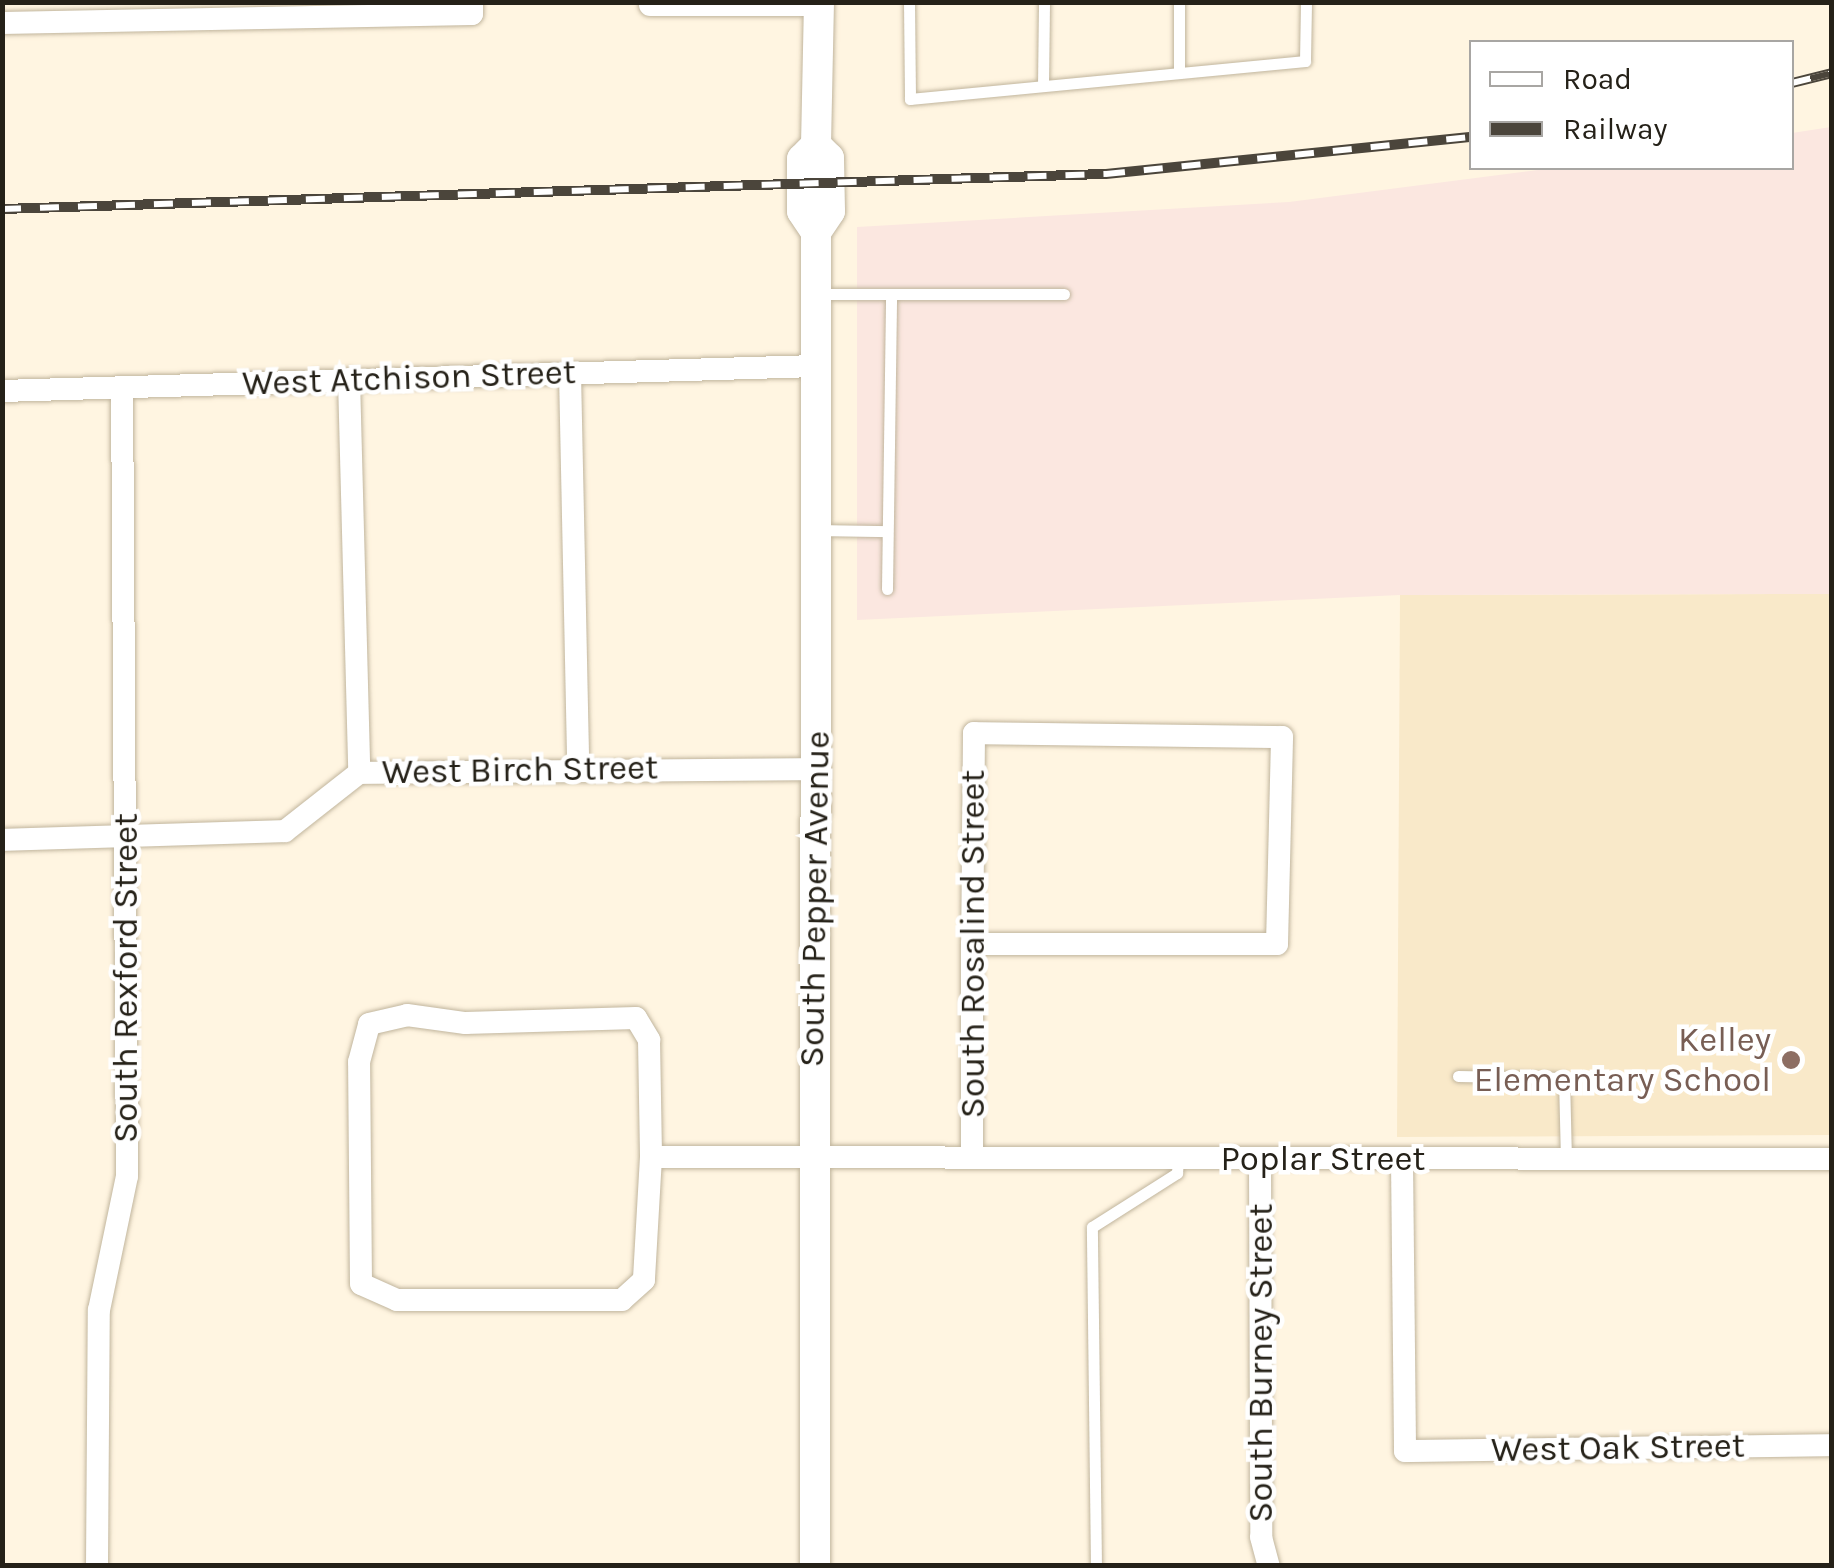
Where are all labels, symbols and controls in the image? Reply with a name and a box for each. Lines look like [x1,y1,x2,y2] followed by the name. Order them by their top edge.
[1469,40,1794,170] legend
[1563,61,1632,97] text: Road
[1563,111,1667,147] text: Railway
[241,351,577,405] street label: West Atchison Street
[791,730,839,1068] street label: South Pepper Avenue
[381,747,659,793] street label: West Birch Street
[952,770,994,1118] street label: South Rosalind Street
[105,813,147,1143] street label: South Rexford Street
[1474,1019,1771,1101] place label: Kelley Elementary School
[1780,1049,1802,1071] marker: Kelley Elementary School
[1220,1138,1426,1180] street label: Poplar Street
[1240,1203,1282,1523] street label: South Burney Street
[1491,1425,1745,1471] street label: West Oak Street

